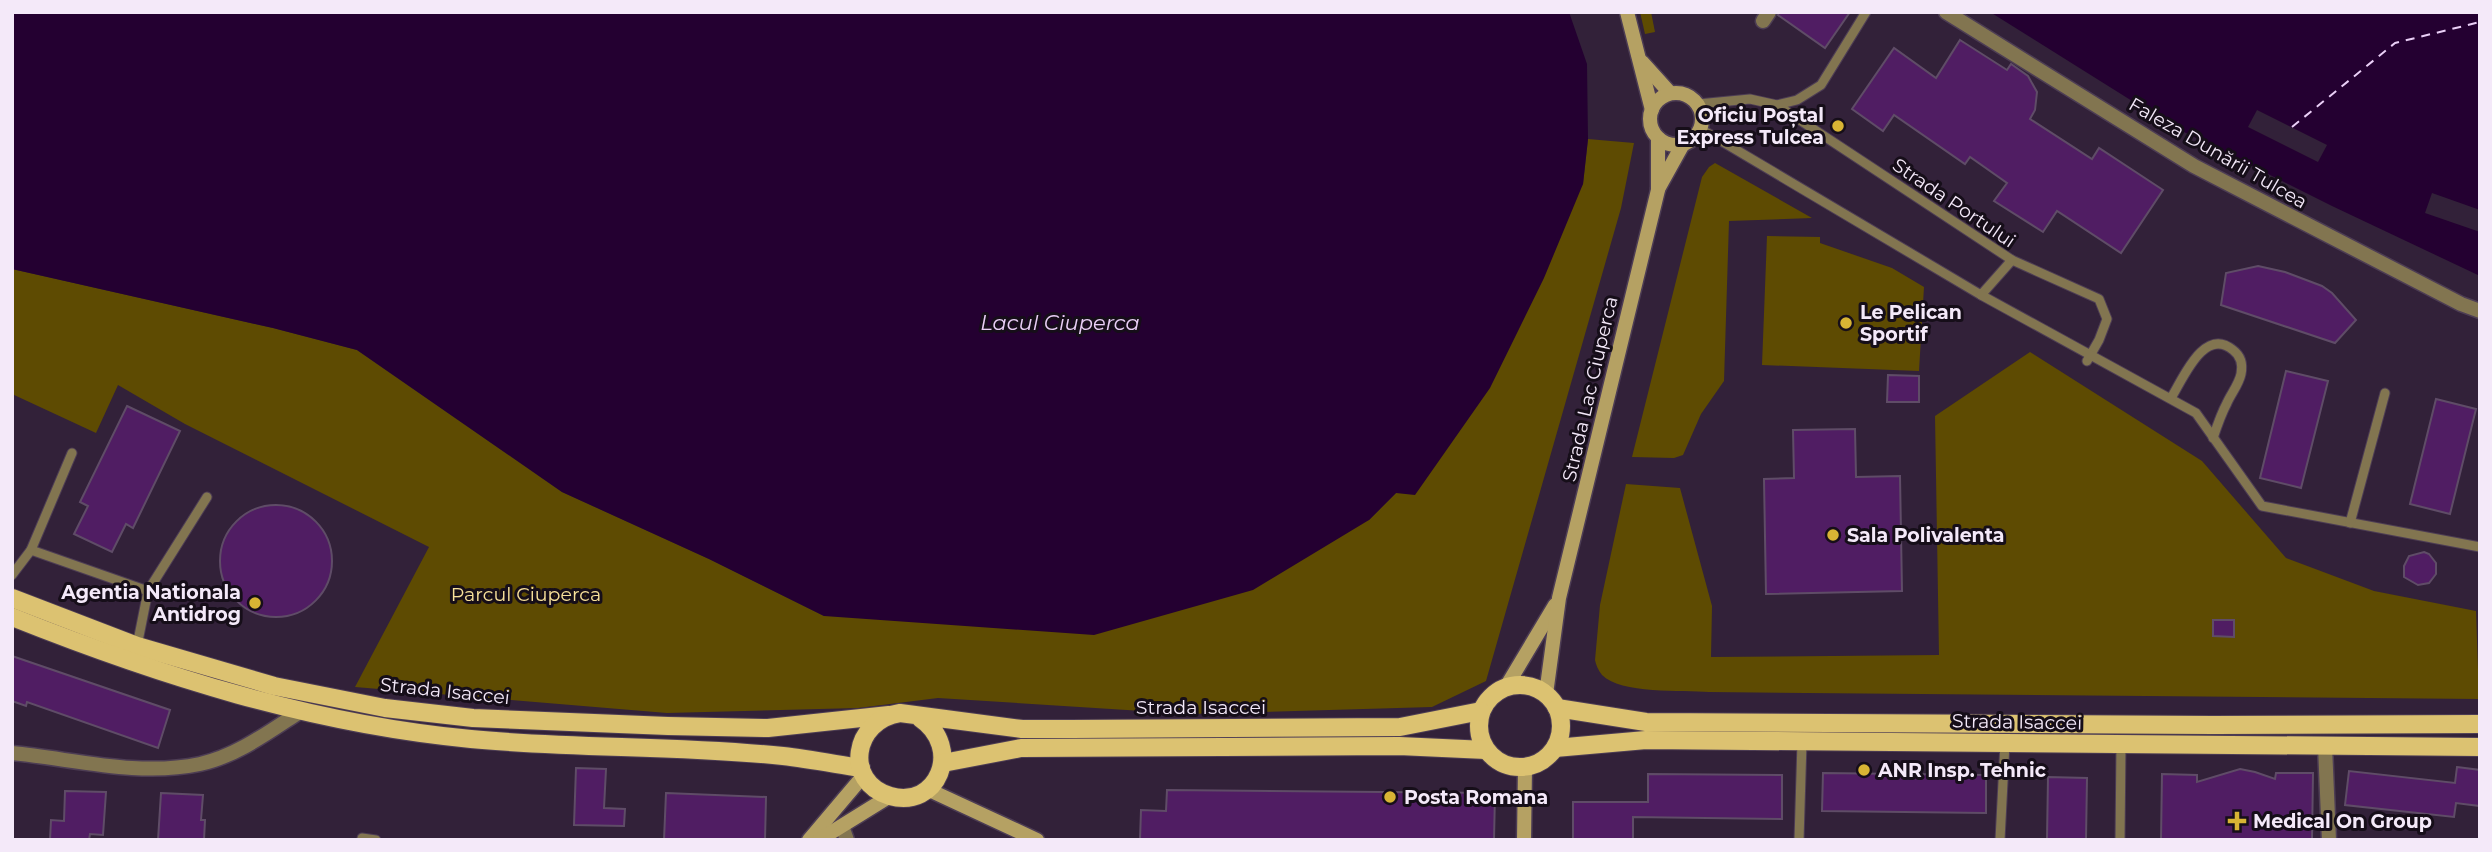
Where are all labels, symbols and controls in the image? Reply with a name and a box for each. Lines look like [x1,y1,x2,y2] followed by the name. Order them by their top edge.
[2125,93,2311,213] street label: Faleza Dunării Tulcea
[1677,104,1824,149] place label: Oficiu Poștal Express Tulcea
[1830,118,1846,134] marker: Oficiu Poștal Express Tulcea
[1888,153,2020,253] street label: Strada Portului
[1557,294,1623,484] street label: Strada Lac Ciuperca
[1860,301,1962,346] place label: Le Pelican Sportif
[980,310,1140,335] water label: Lacul Ciuperca
[1838,315,1854,331] marker: Le Pelican Sportif
[1847,524,2004,547] place label: Sala Polivalenta
[1825,527,1841,543] marker: Sala Polivalenta
[60,581,241,626] place label: Agentia Nationala Antidrog
[451,583,601,606] park label: Parcul Ciuperca
[247,595,263,611] marker: Agentia Nationala Antidrog
[379,673,511,709] street label: Strada Isaccei
[1136,696,1266,719] street label: Strada Isaccei
[1952,709,2082,735] street label: Strada Isaccei
[1877,759,2046,782] place label: ANR Insp. Tehnic
[1856,762,1872,778] marker: ANR Insp. Tehnic
[1404,786,1548,809] place label: Posta Romana
[1382,789,1398,805] marker: Posta Romana
[2253,810,2432,833] place label: Medical On Group
[2227,811,2247,831] marker: Medical On Group

